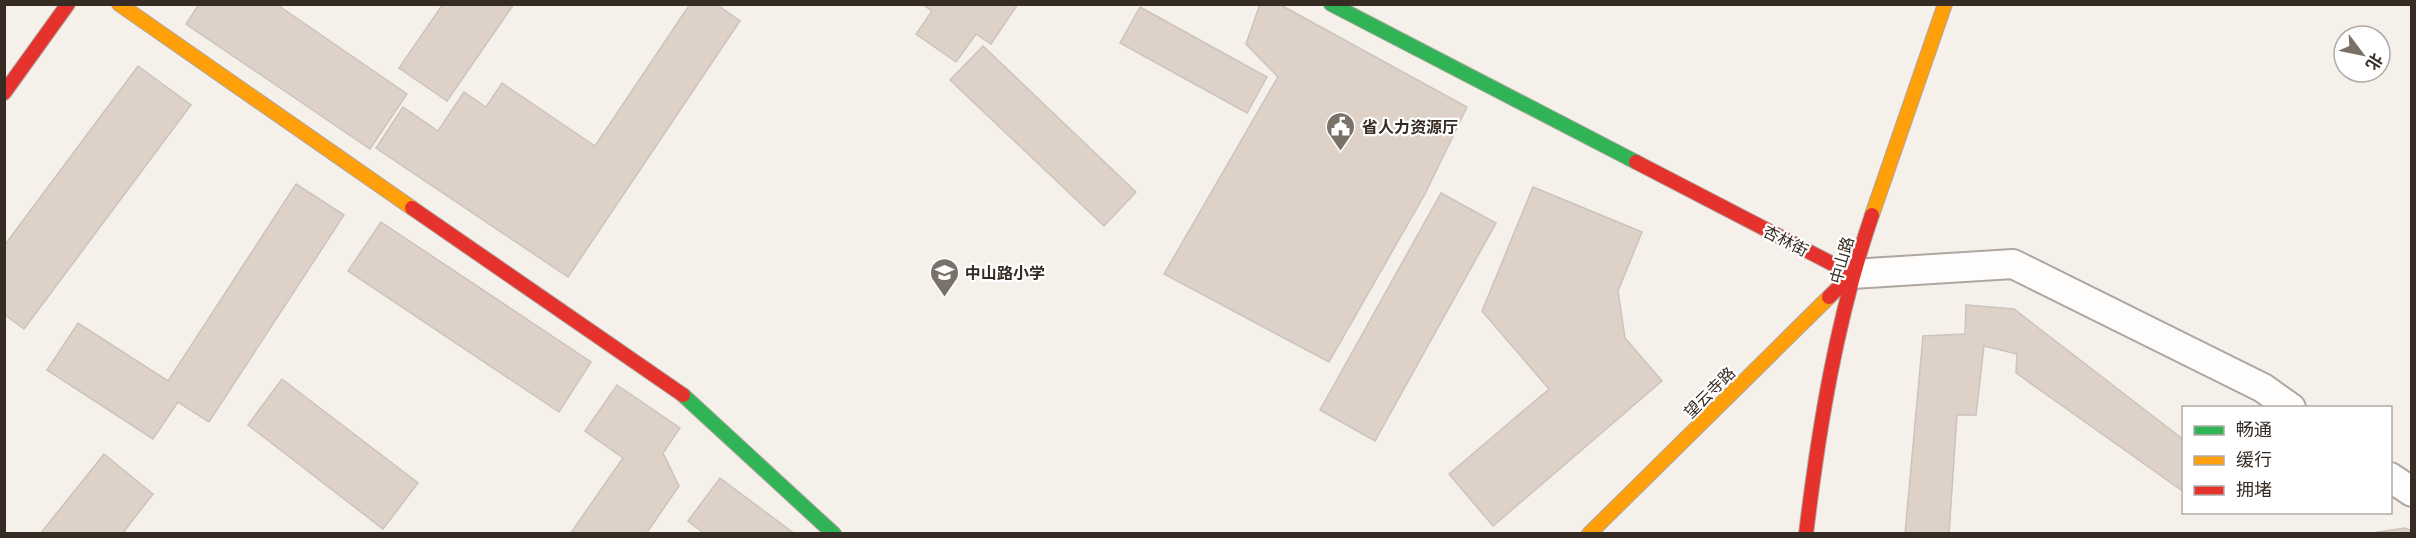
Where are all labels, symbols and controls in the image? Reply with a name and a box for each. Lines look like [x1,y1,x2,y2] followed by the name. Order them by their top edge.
[2332,24,2392,84] north arrow
[2363,50,2387,74] text: 北
[1325,110,1357,152] public building icon: 省人力资源厅
[1362,117,1458,136] place label: 省人力资源厅
[1760,221,1812,259] street label: 杏林街
[1825,234,1857,286] street label: 中山路
[928,256,960,298] school or university icon: 中山路小学
[965,263,1045,282] place label: 中山路小学
[1680,363,1738,421] street label: 望云寺路
[2182,406,2392,514] legend
[2236,418,2272,440] text: 畅通
[2236,448,2272,470] text: 缓行
[2236,478,2272,500] text: 拥堵

